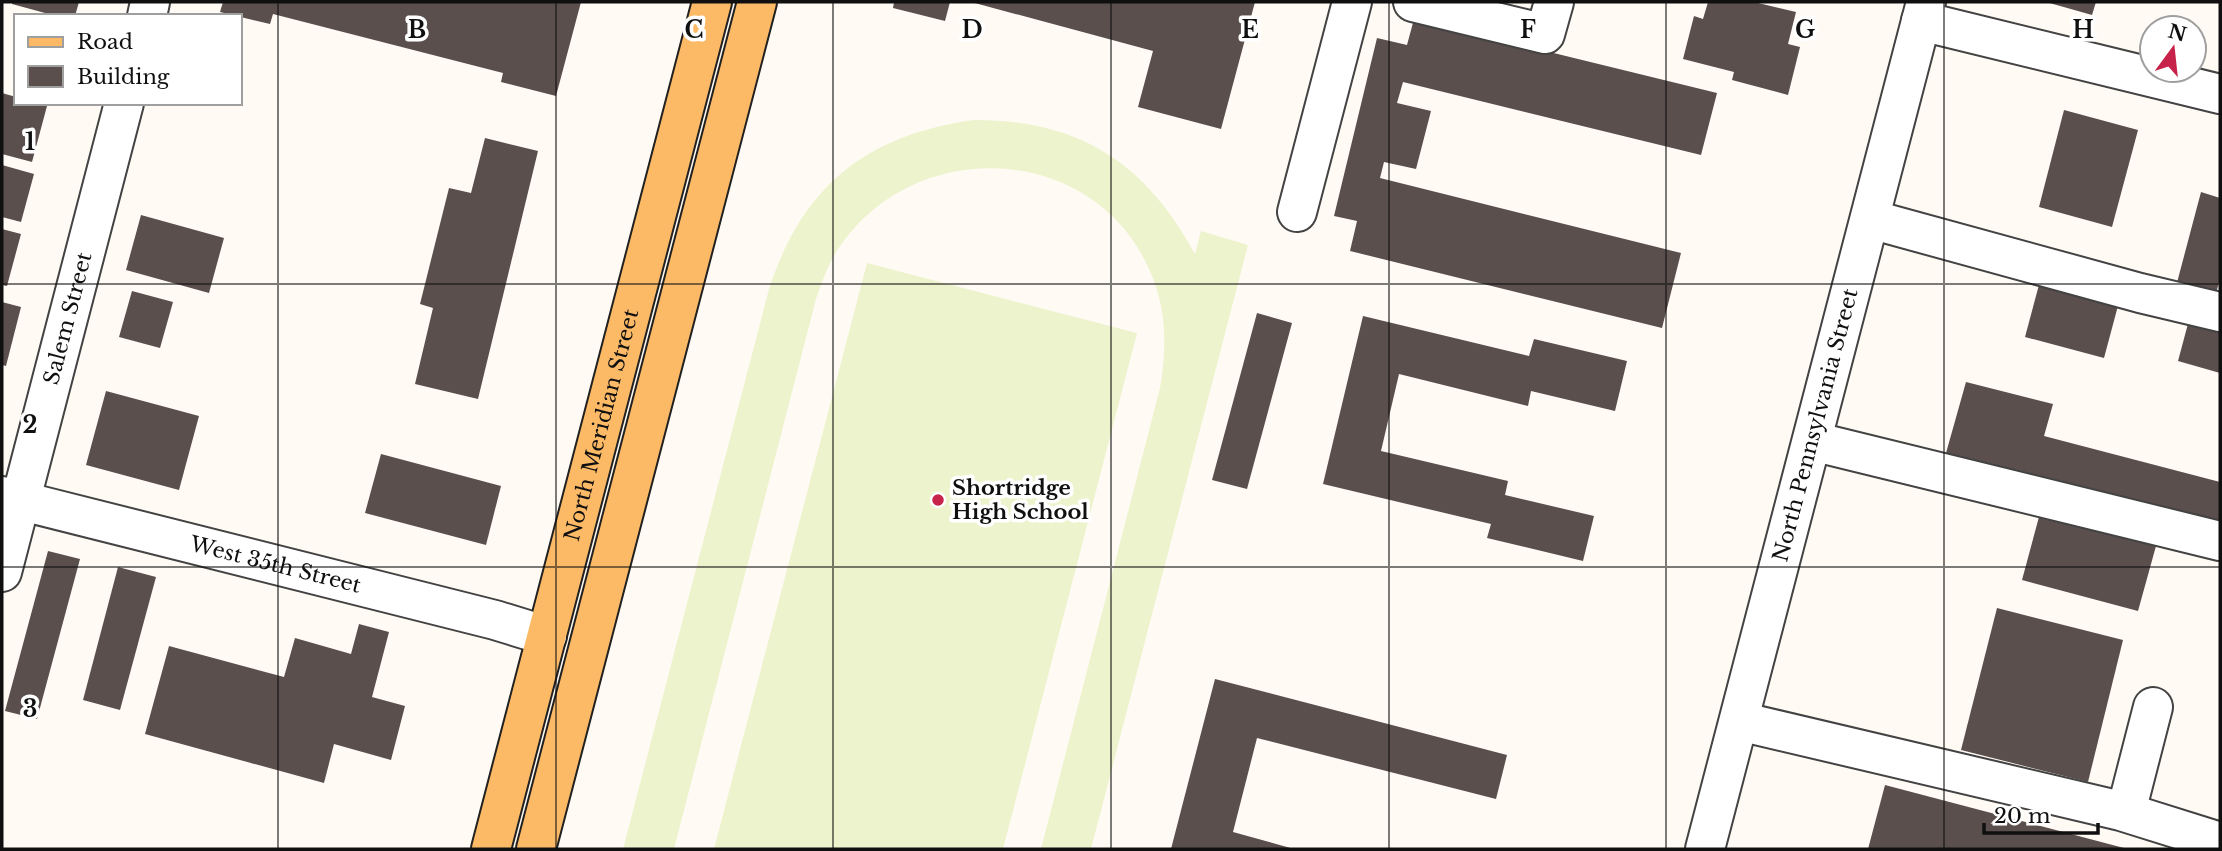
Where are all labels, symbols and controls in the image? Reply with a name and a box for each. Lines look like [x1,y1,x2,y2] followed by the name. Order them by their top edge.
[14,14,242,105] legend
[2138,14,2208,84] north arrow
[408,16,426,44] text: B
[685,16,703,44] text: C
[961,16,983,44] text: D
[1241,16,1259,44] text: E
[1520,16,1536,44] text: F
[1795,16,1815,44] text: G
[2072,16,2094,44] text: H
[2166,20,2189,47] text: N
[77,29,133,55] text: Road
[77,64,170,90] text: Building
[25,128,35,156] text: 1
[38,249,98,387] street label: Salem Street
[1768,286,1864,565] street label: North Pennsylvania Street
[559,306,644,544] street label: North Meridian Street
[23,411,37,439] text: 2
[952,475,1089,525] place label: Shortridge High School
[930,492,946,508] marker: Shortridge High School
[186,531,364,599] street label: West 35th Street
[23,695,37,723] text: 3
[1984,792,2098,836] scale bar
[1994,803,2051,829] text: 20 m

